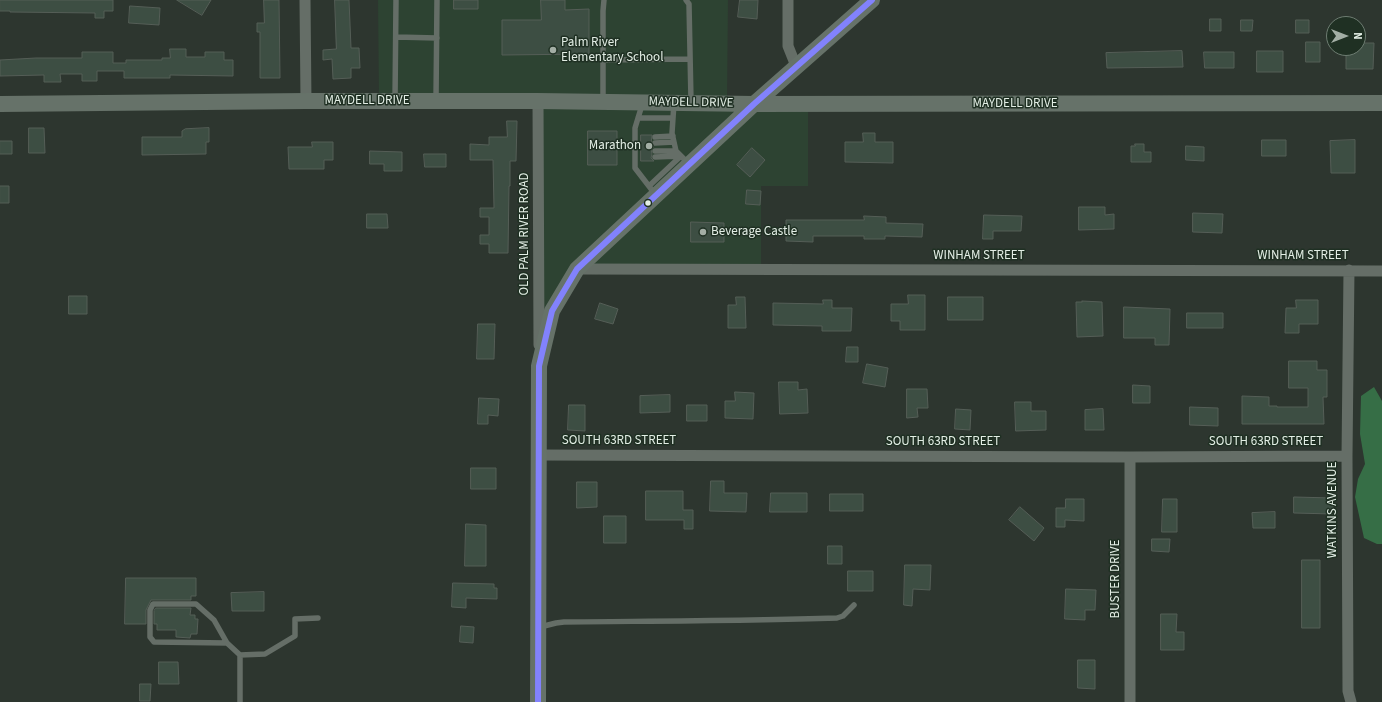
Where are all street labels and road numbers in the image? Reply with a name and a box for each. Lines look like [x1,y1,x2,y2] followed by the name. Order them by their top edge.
[325,93,409,109] street label: MAYDELL DRIVE
[648,94,734,112] street label: MAYDELL DRIVE
[973,96,1057,112] street label: MAYDELL DRIVE
[517,172,533,296] street label: OLD PALM RIVER ROAD
[933,248,1025,264] street label: WINHAM STREET
[1257,248,1349,264] street label: WINHAM STREET
[562,433,676,449] street label: SOUTH 63RD STREET
[886,434,1000,450] street label: SOUTH 63RD STREET
[1209,434,1323,450] street label: SOUTH 63RD STREET
[1325,462,1341,558] street label: WATKINS AVENUE
[1108,540,1124,618] street label: BUSTER DRIVE

